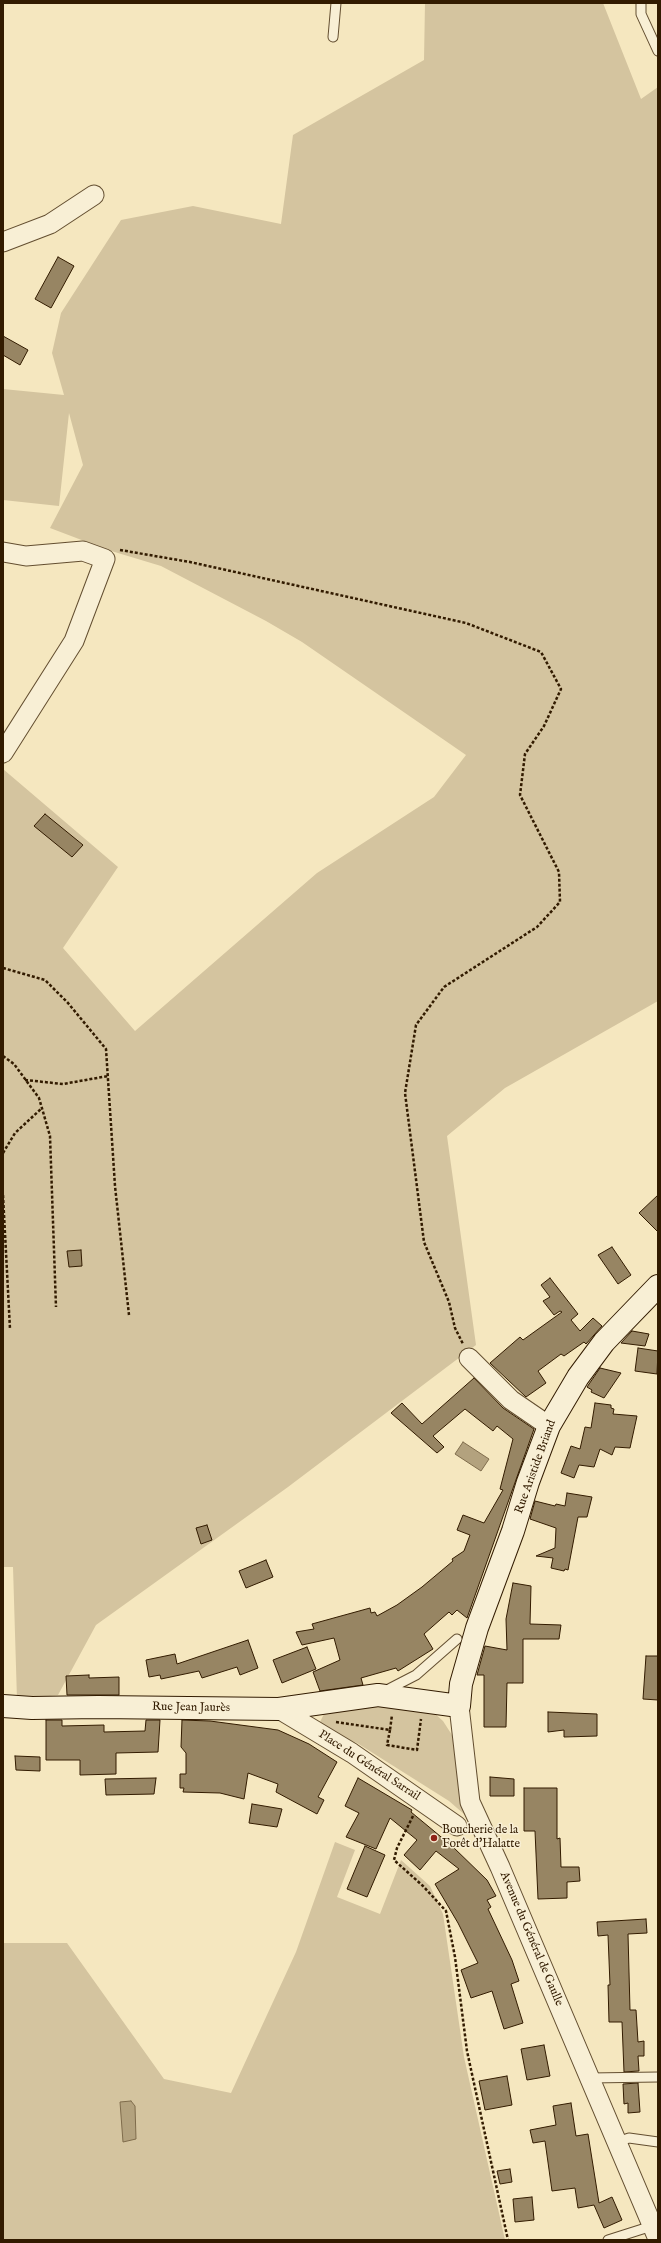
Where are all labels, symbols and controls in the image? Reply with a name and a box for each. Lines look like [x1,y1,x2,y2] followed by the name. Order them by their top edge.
[512,1418,560,1516] street label: Rue Aristide Briand
[152,1700,230,1716] street label: Rue Jean Jaurès
[316,1728,422,1804] street label: Place du Général Sarrail
[442,1824,520,1852] place label: Boucherie de la Forêt d'Halatte
[429,1833,439,1843] marker: Boucherie de la Forêt d'Halatte
[496,1870,566,2008] street label: Avenue du Général de Gaulle

